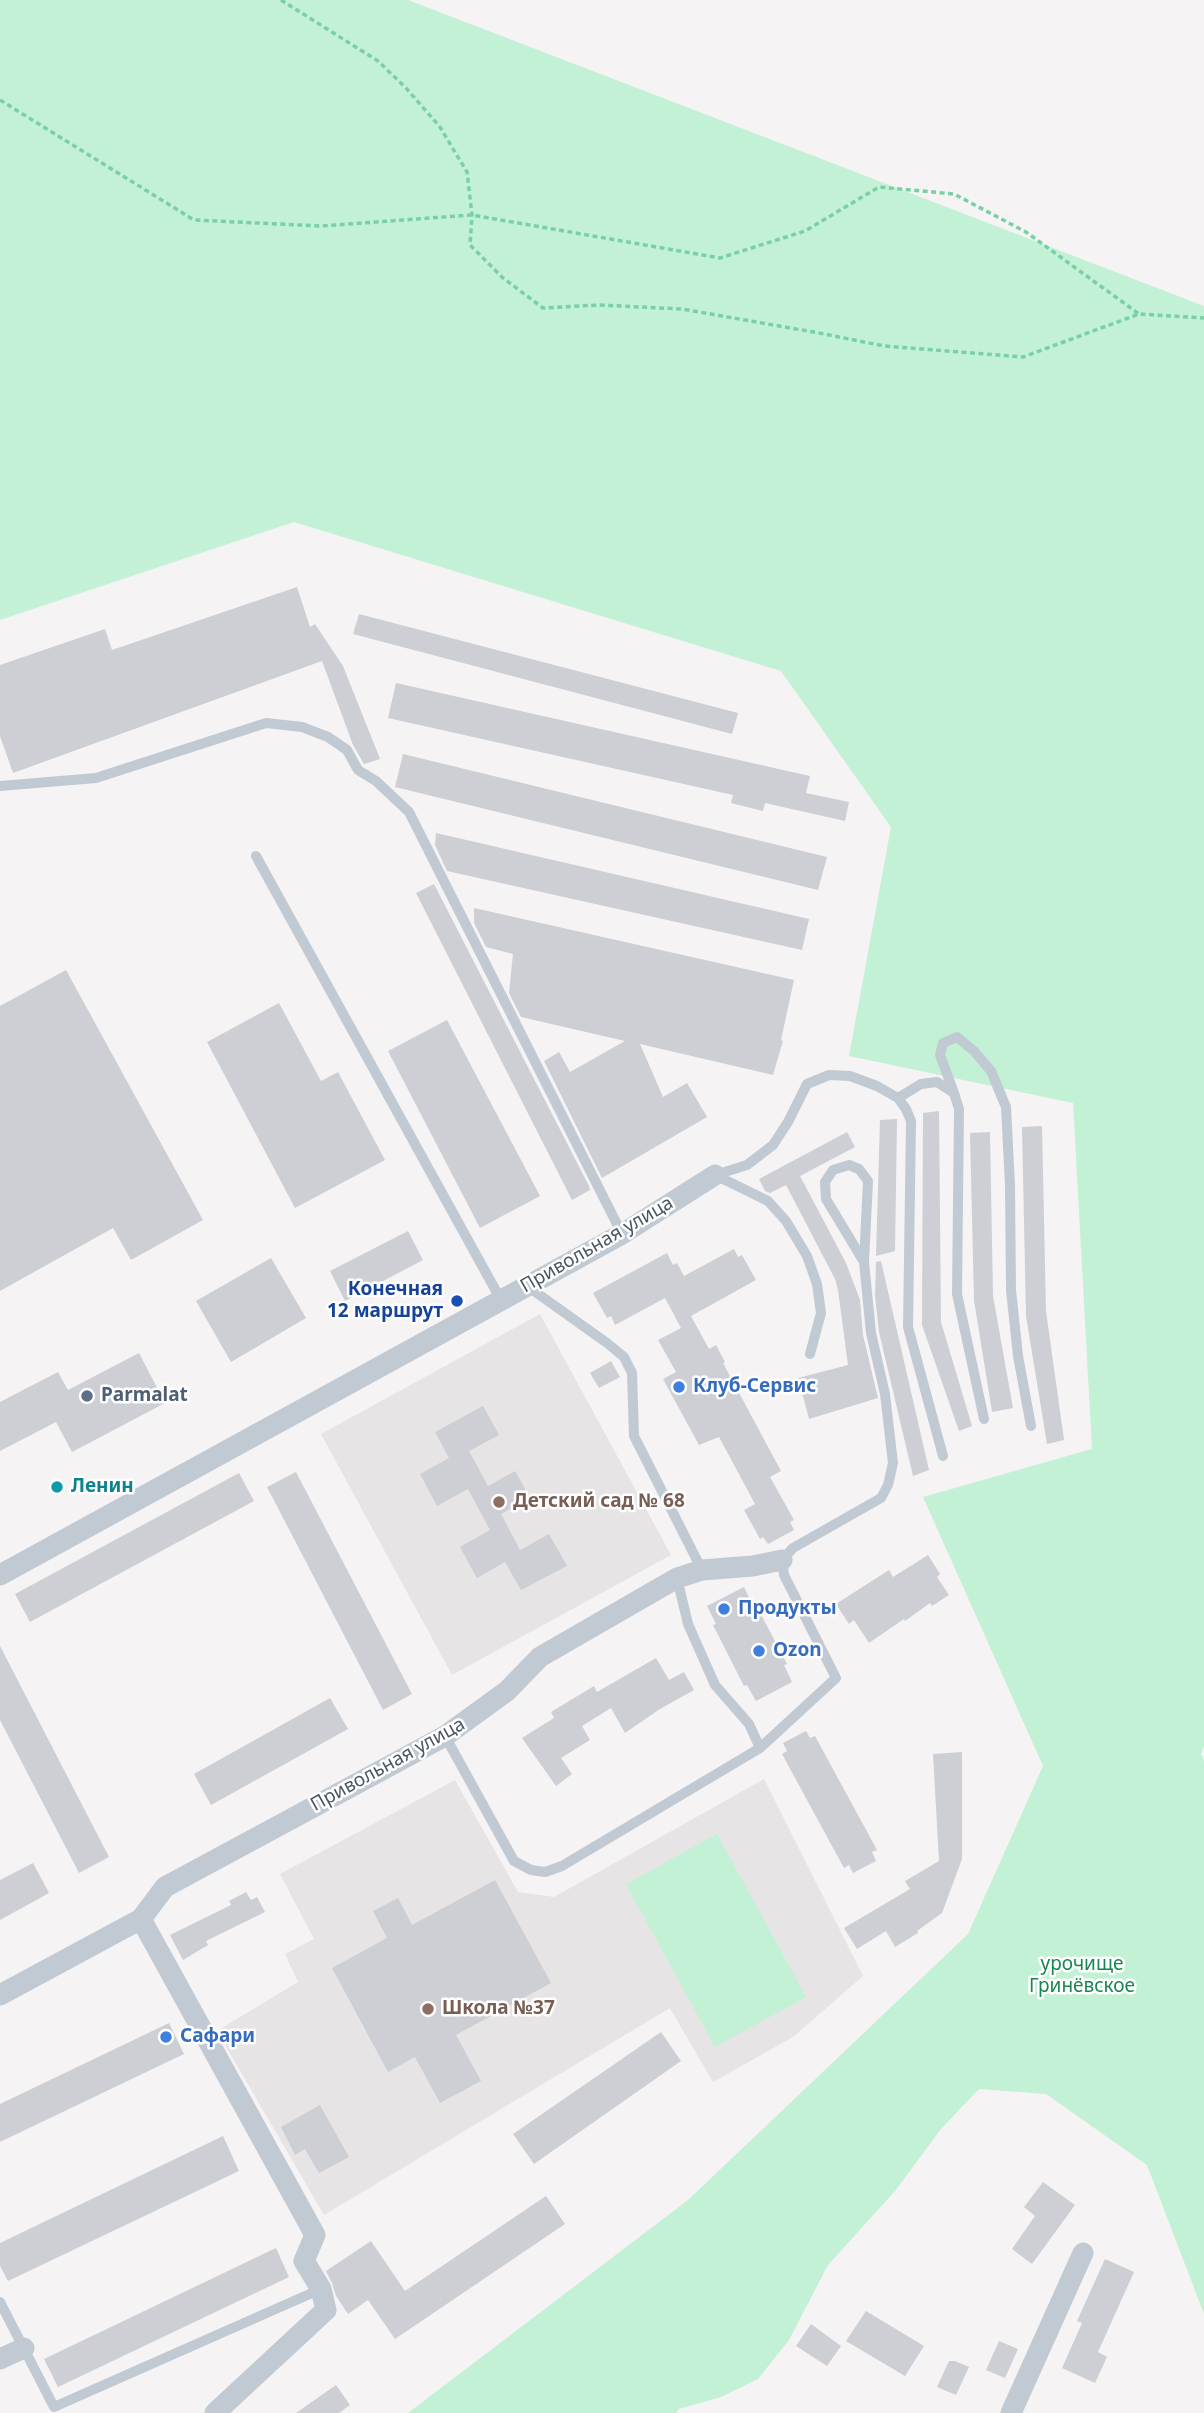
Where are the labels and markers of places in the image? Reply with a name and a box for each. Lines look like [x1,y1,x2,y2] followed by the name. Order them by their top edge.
[327,1279,443,1323] place label: Конечная 12 маршрут
[449,1293,465,1309] marker: Конечная 12 маршрут
[693,1376,816,1398] place label: Клуб-Сервис
[671,1379,687,1395] marker: Клуб-Сервис
[101,1385,188,1407] place label: Parmalat
[79,1388,95,1404] marker: Parmalat
[71,1476,134,1498] place label: Ленин
[49,1479,65,1495] marker: Ленин
[513,1491,685,1513] place label: Детский сад № 68
[491,1494,507,1510] marker: Детский сад № 68
[738,1598,837,1620] place label: Продукты
[716,1601,732,1617] marker: Продукты
[773,1640,822,1662] place label: Ozon
[751,1643,767,1659] marker: Ozon
[442,1998,555,2020] place label: Школа №37
[420,2001,436,2017] marker: Школа №37
[180,2026,255,2048] place label: Сафари
[158,2029,174,2045] marker: Сафари

